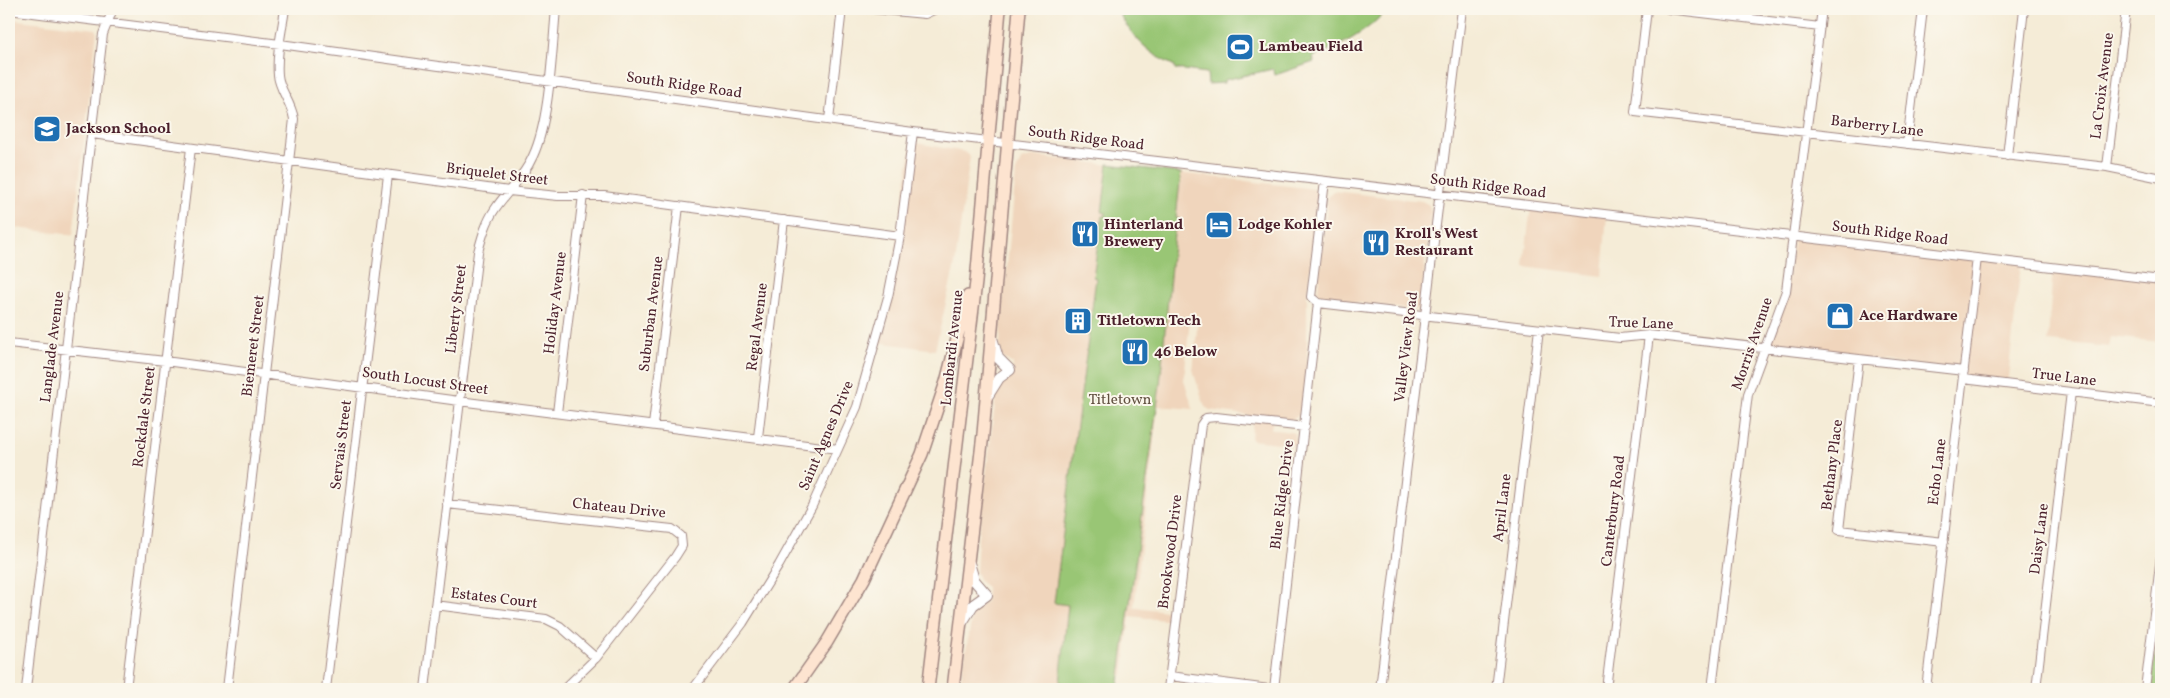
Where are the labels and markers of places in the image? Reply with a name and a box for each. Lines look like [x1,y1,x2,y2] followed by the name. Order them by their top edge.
[1225,32,1255,62] sports icon: Lambeau Field
[1259,37,1363,58] place label: Lambeau Field
[32,114,62,144] school or university icon: Jackson School
[65,119,171,140] place label: Jackson School
[1204,210,1234,240] hotel icon: Lodge Kohler
[1104,215,1183,253] place label: Hinterland Brewery
[1238,215,1332,236] place label: Lodge Kohler
[1070,219,1100,249] restaurant icon: Hinterland Brewery
[1395,224,1478,262] place label: Kroll's West Restaurant
[1361,228,1391,258] restaurant icon: Kroll's West Restaurant
[1825,301,1855,331] shop icon: Ace Hardware
[1063,306,1093,336] building icon: Titletown Tech
[1859,306,1958,327] place label: Ace Hardware
[1097,311,1201,332] place label: Titletown Tech
[1120,337,1150,367] restaurant icon: 46 Below
[1154,342,1217,363] place label: 46 Below

